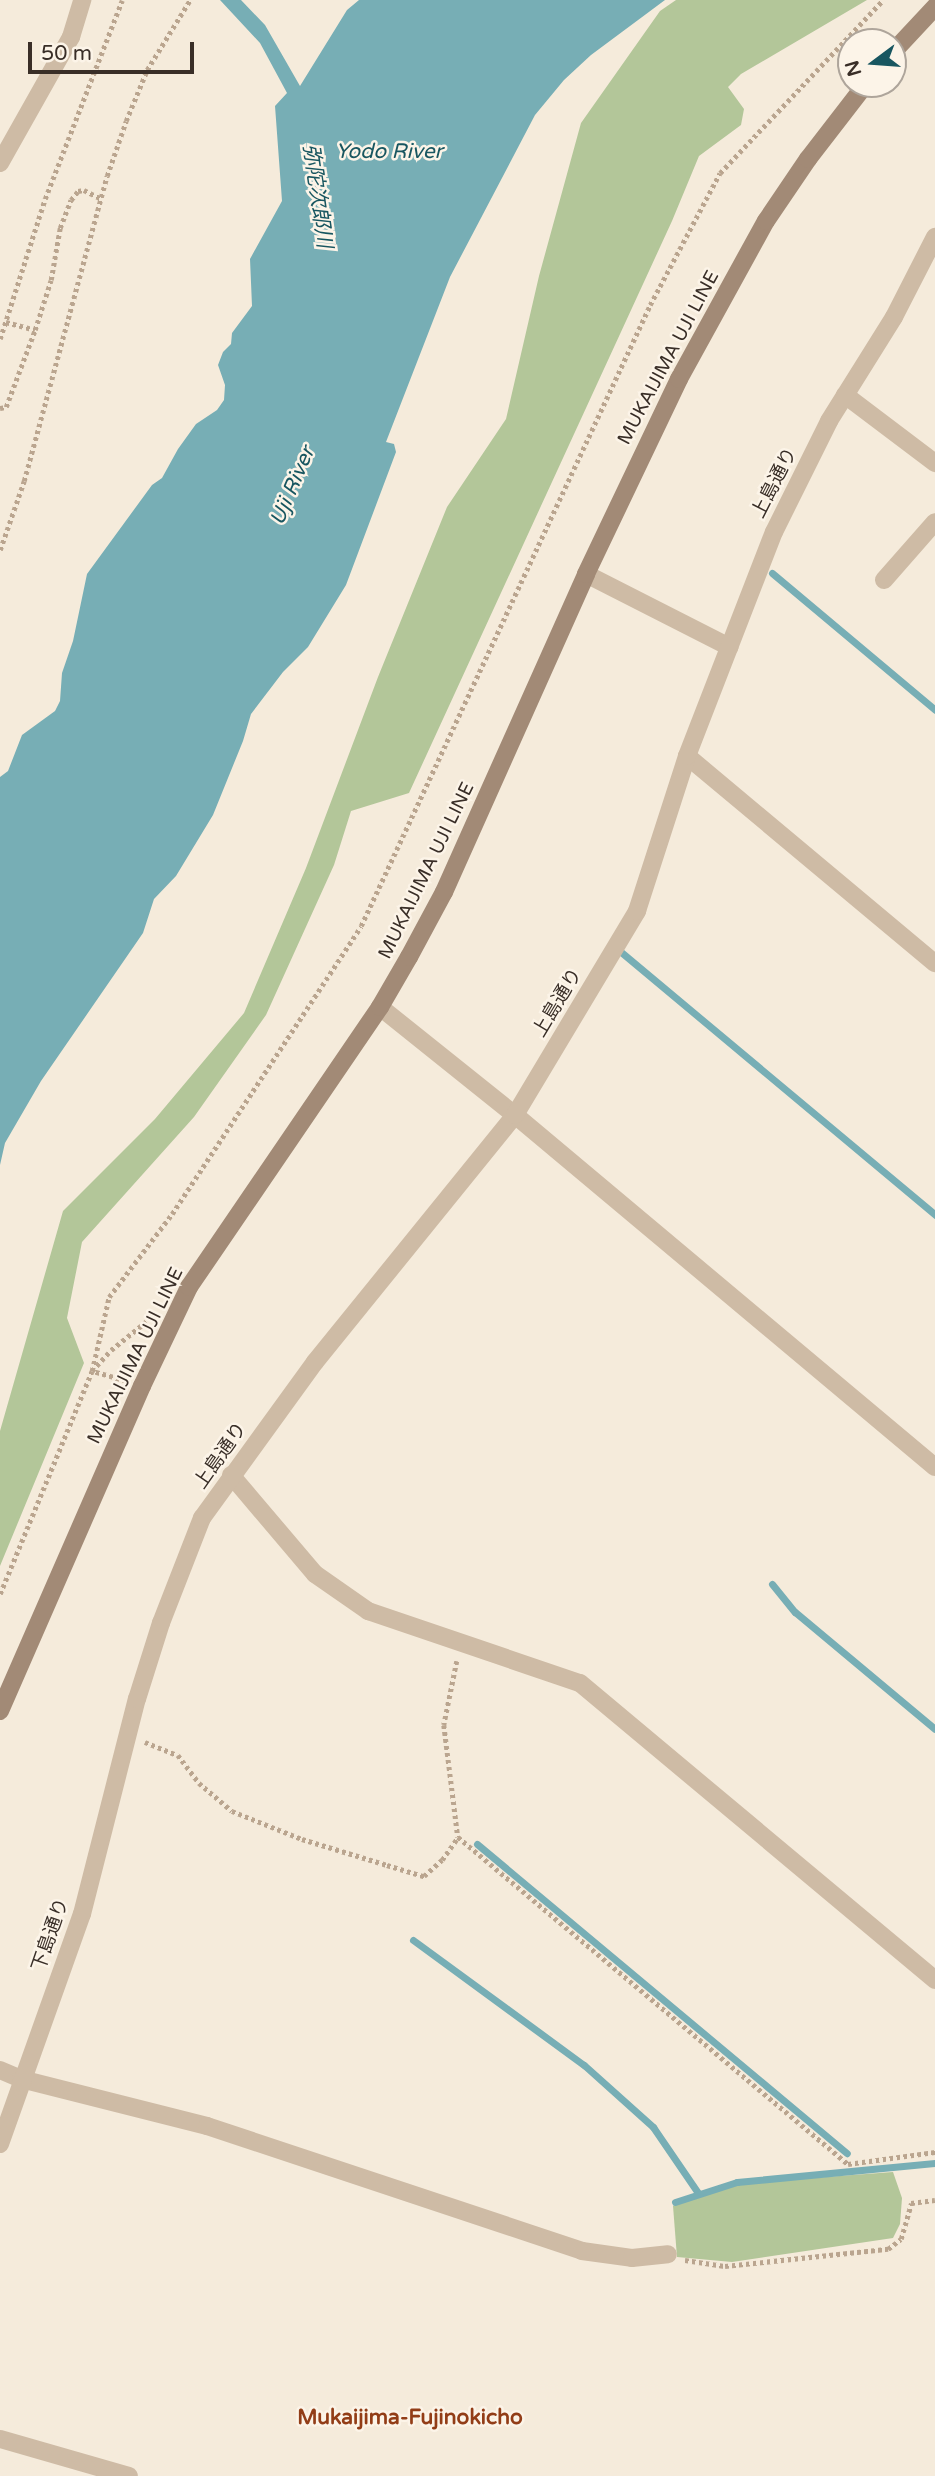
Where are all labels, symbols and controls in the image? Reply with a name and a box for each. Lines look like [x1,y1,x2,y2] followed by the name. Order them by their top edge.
[32,28,198,72] scale bar
[837,28,907,98] north arrow
[41,41,92,66] text: 50 m
[841,58,866,79] text: N
[335,139,443,165] water label: Yodo River
[297,142,337,250] water label: 弥陀次郎川
[613,267,725,449] street label: MUKAIJIMA UJI LINE
[265,443,321,529] water label: Uji River
[748,444,802,522] street label: 上島通り
[374,779,480,963] street label: MUKAIJIMA UJI LINE
[529,965,587,1041] street label: 上島通り
[83,1264,189,1448] street label: MUKAIJIMA UJI LINE
[190,1418,252,1494] street label: 上島通り
[28,1895,74,1975] street label: 下島通り
[297,2405,523,2431] district label: Mukaijima-Fujinokicho

